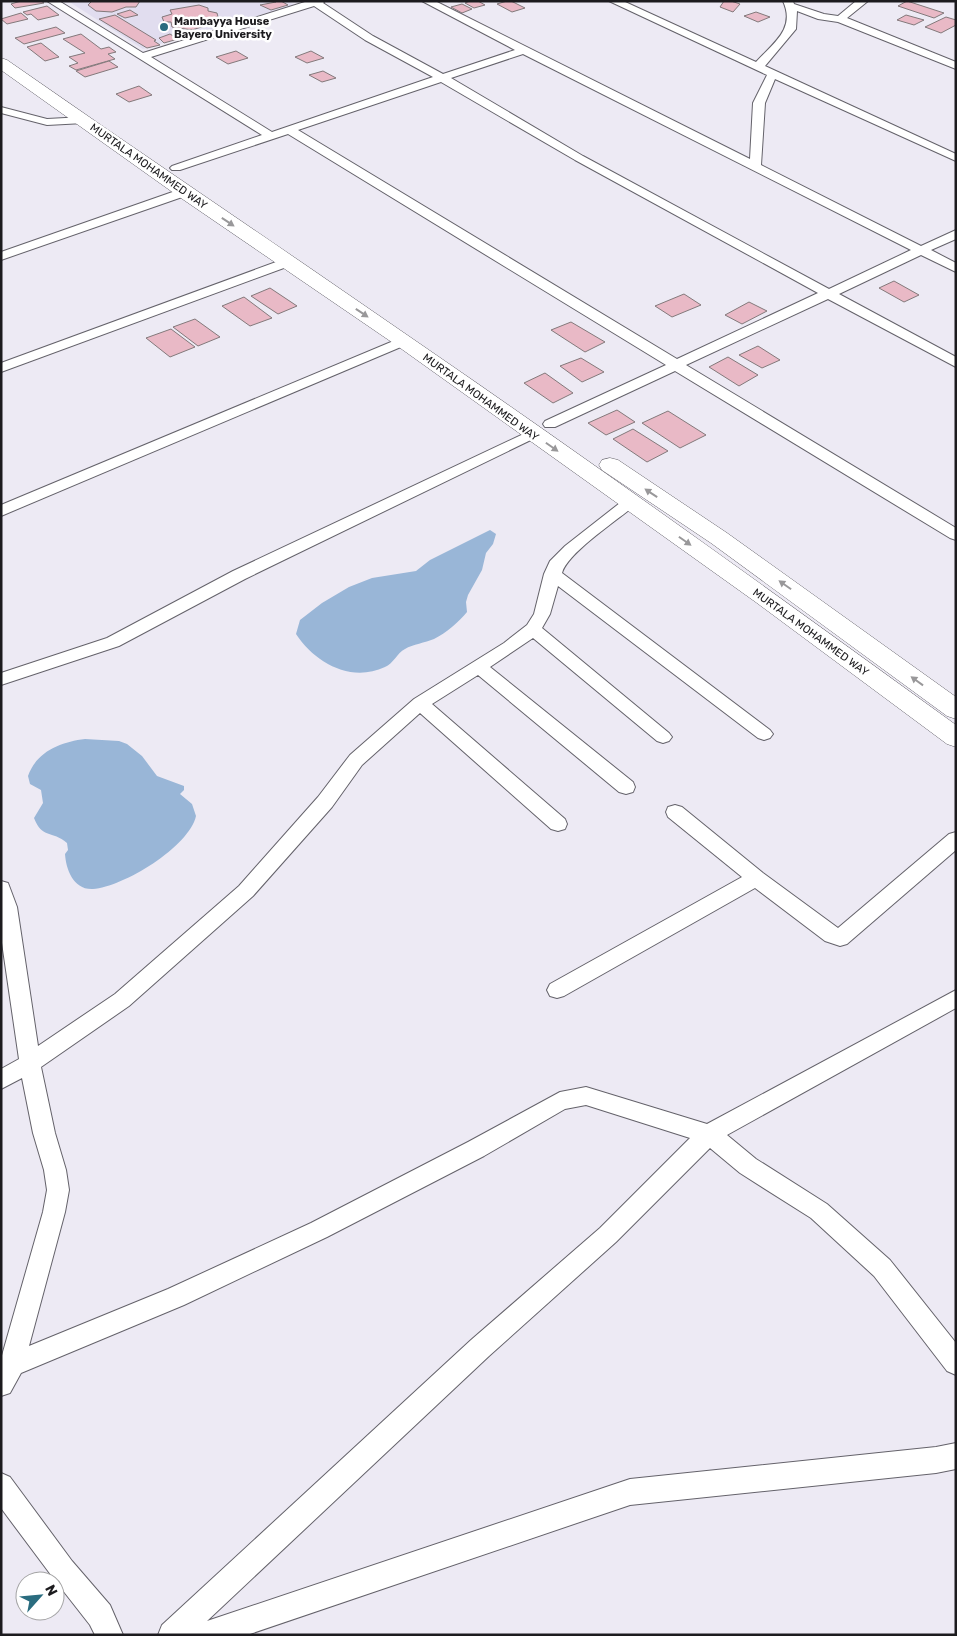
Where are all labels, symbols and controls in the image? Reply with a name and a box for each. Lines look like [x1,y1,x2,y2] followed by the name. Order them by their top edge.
[174,15,272,41] place label: Mambayya House Bayero University
[158,21,170,33] marker: Mambayya House Bayero University
[88,121,210,212] street label: MURTALA MOHAMMED WAY
[221,217,234,227] one-way arrow
[355,308,369,318] one-way arrow
[420,351,541,444] street label: MURTALA MOHAMMED WAY
[545,442,559,452] one-way arrow
[645,488,658,498] one-way arrow
[678,536,691,546] one-way arrow
[779,580,792,591] one-way arrow
[750,586,871,679] street label: MURTALA MOHAMMED WAY
[910,676,924,686] one-way arrow
[15,1571,65,1621] north arrow
[41,1582,61,1599] text: N

